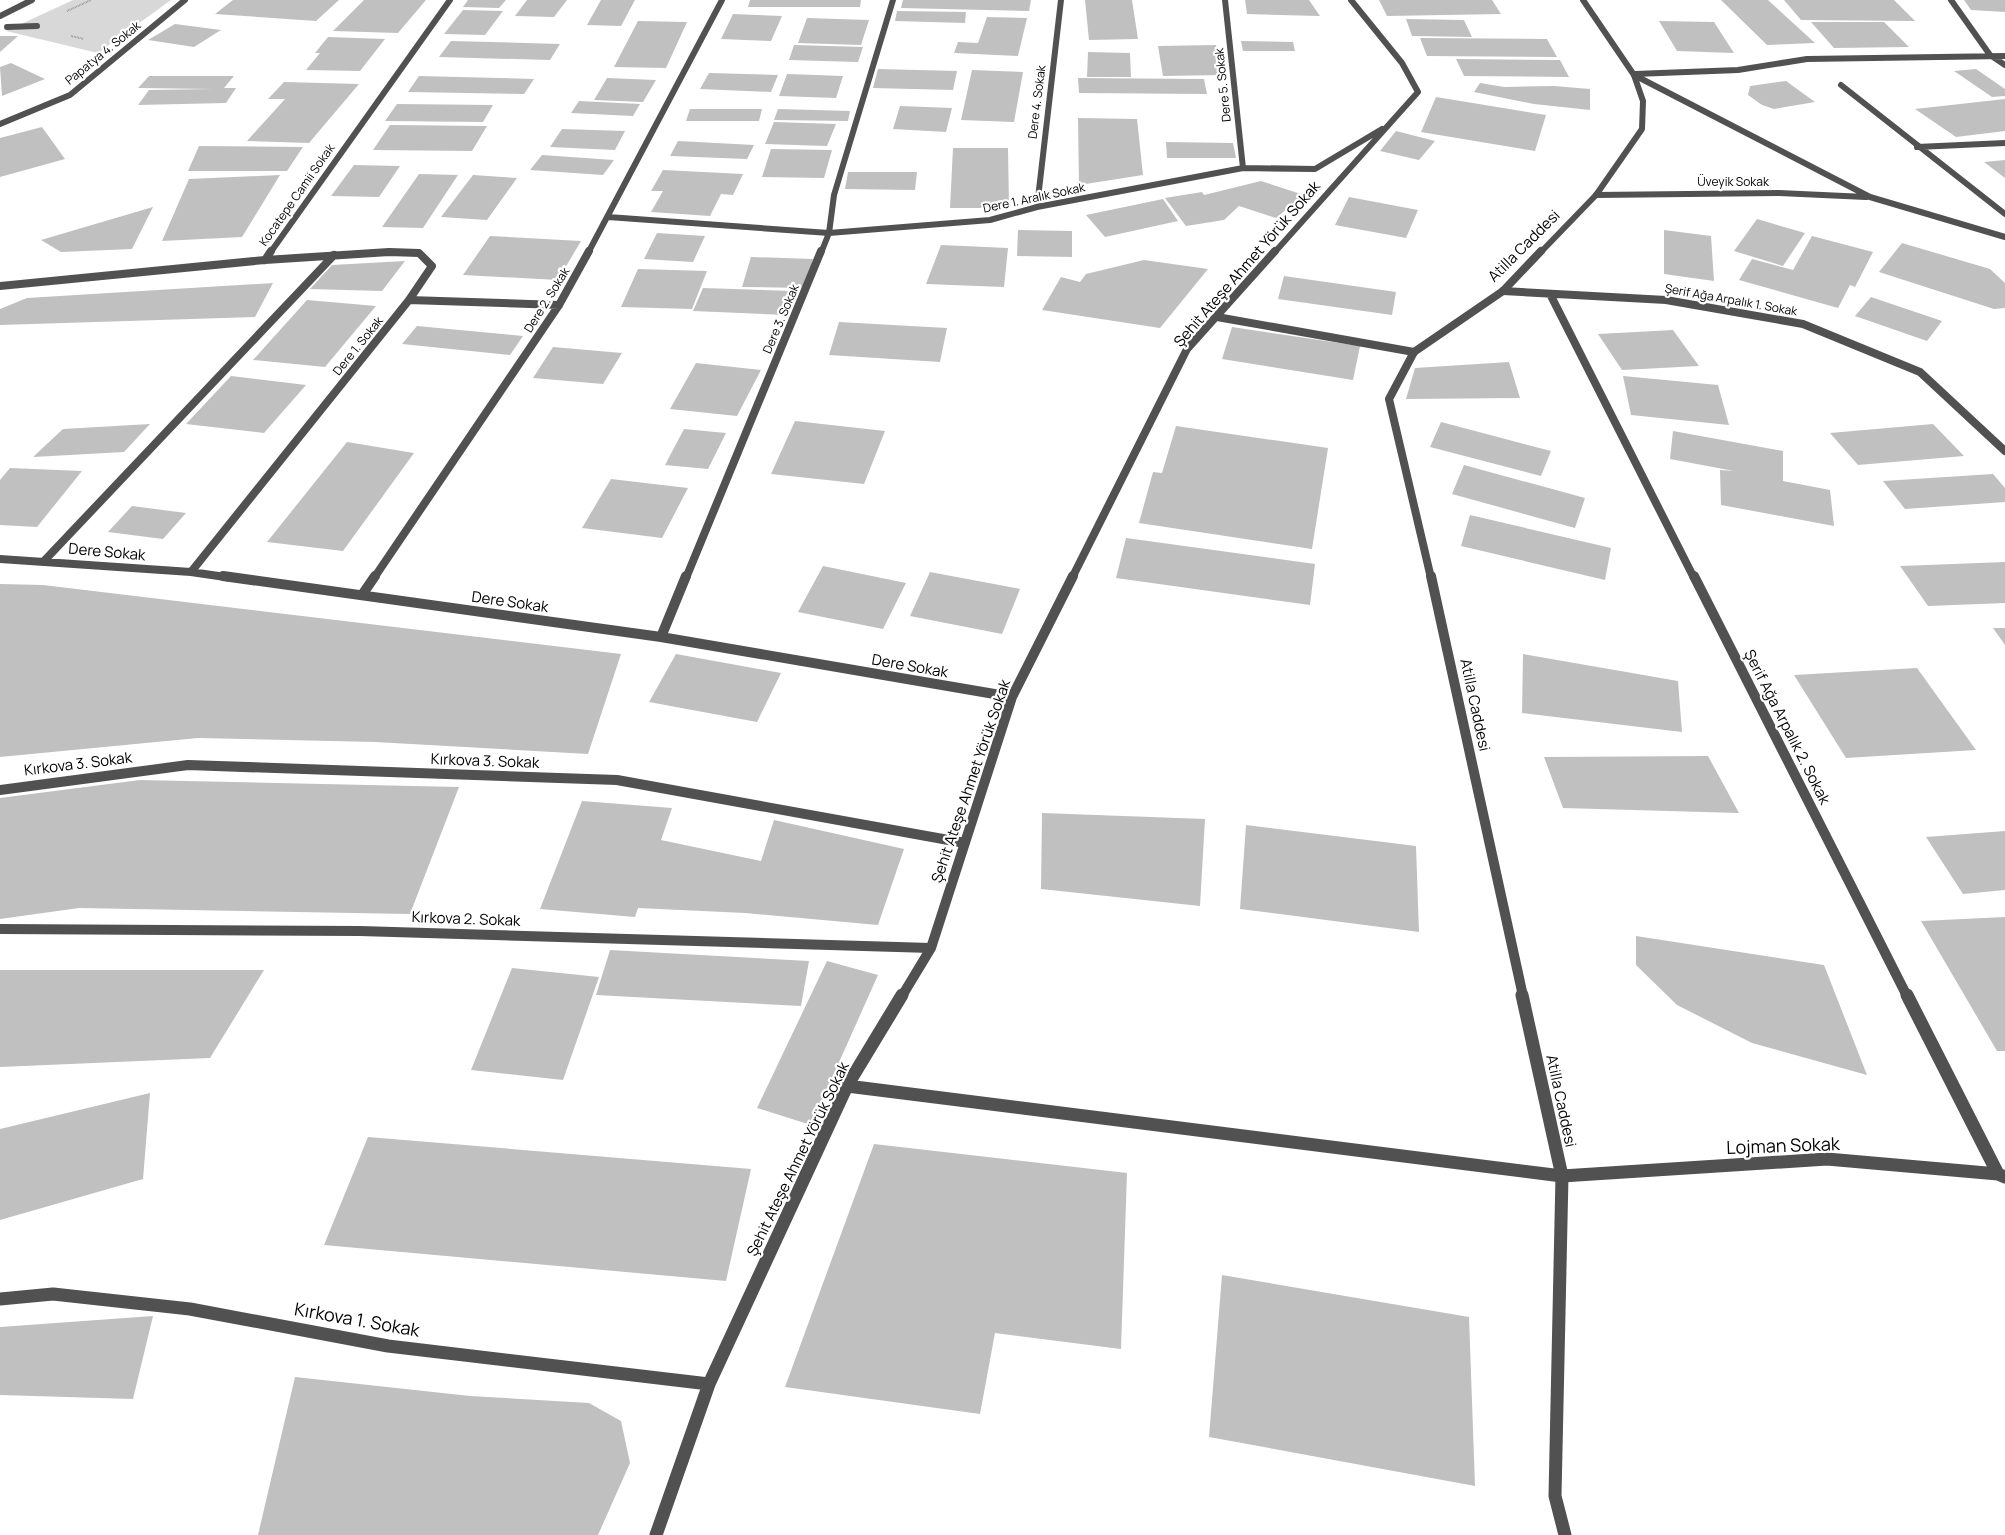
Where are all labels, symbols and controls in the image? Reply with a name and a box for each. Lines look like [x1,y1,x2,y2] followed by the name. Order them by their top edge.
[61,16,145,88] street label: Papatya 4. Sokak
[1210,46,1235,123] street label: Dere 5. Sokak
[1024,63,1050,140] street label: Dere 4. Sokak
[255,139,339,249] street label: Kocatepe Camii Sokak
[1697,173,1770,190] street label: Üveyik Sokak
[1169,176,1325,351] street label: Şehit Ateşe Ahmet Yörük Sokak
[981,178,1087,217] street label: Dere 1. Aralık Sokak
[1483,205,1564,286] street label: Atilla Caddesi
[520,263,574,336] street label: Dere 2. Sokak
[1663,279,1800,320] street label: Şerif Ağa Arpalık 1. Sokak
[758,281,803,356] street label: Dere 3. Sokak
[329,312,387,379] street label: Dere 1. Sokak
[68,538,147,565] street label: Dere Sokak
[470,586,550,617] street label: Dere Sokak
[1739,646,1836,808] street label: Şerif Ağa Arpalık 2. Sokak
[870,648,950,683] street label: Dere Sokak
[1455,657,1496,753] street label: Atilla Caddesi
[926,676,1015,885] street label: Şehit Ateşe Ahmet Yörük Sokak
[23,746,134,781] street label: Kırkova 3. Sokak
[430,748,540,773] street label: Kırkova 3. Sokak
[411,906,521,931] street label: Kırkova 2. Sokak
[1541,1053,1582,1149] street label: Atilla Caddesi
[741,1058,854,1259] street label: Şehit Ateşe Ahmet Yörük Sokak
[1726,1131,1841,1159] street label: Lojman Sokak
[293,1296,423,1342] street label: Kırkova 1. Sokak

